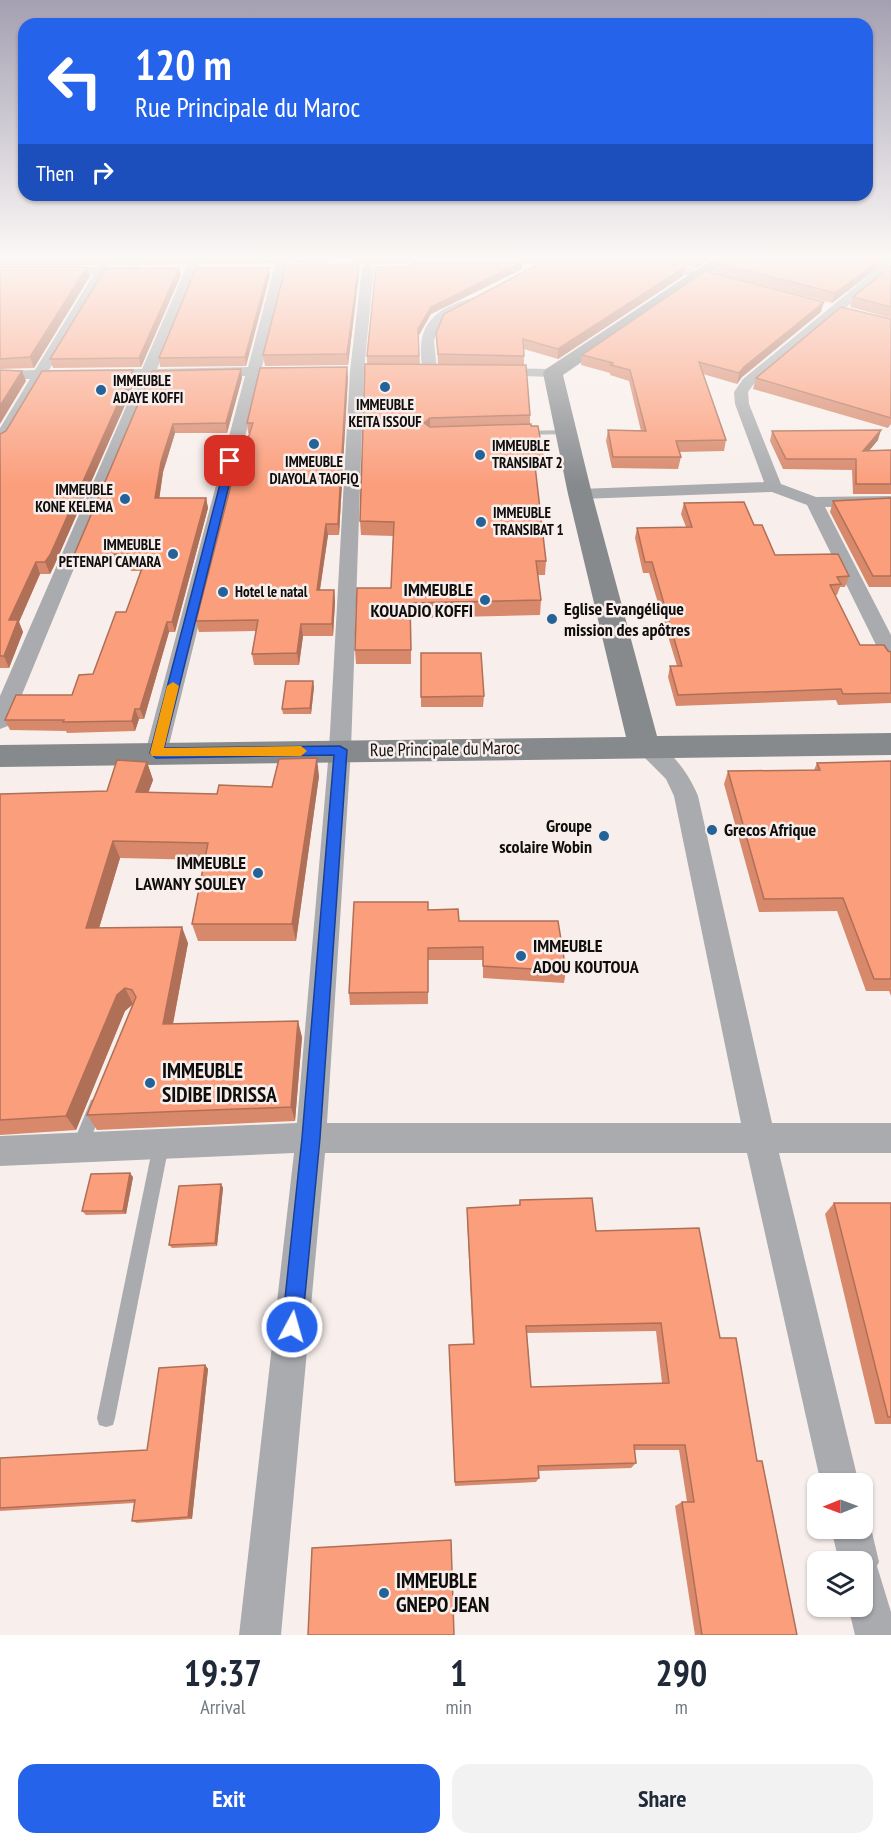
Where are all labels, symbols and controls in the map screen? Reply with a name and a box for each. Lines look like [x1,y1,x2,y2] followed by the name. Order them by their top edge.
[135,37,232,92] text: 120 m
[36,42,114,120] icon: left
[135,90,360,124] text: Rue Principale du Maroc
[86,156,119,189] icon: right
[36,159,74,187] text: Then
[112,371,183,407] place label: IMMEUBLE ADAYE KOFFI
[378,380,392,394] marker: IMMEUBLE KEITA ISSOUF
[94,383,108,397] marker: IMMEUBLE ADAYE KOFFI
[348,395,422,431] place label: IMMEUBLE KEITA ISSOUF
[204,435,255,486] pin
[492,436,563,472] place label: IMMEUBLE TRANSIBAT 2
[307,437,321,451] marker: IMMEUBLE DIAYOLA TAOFIQ
[213,444,246,477] icon: arrive
[473,448,487,462] marker: IMMEUBLE TRANSIBAT 2
[270,452,359,488] place label: IMMEUBLE DIAYOLA TAOFIQ
[35,480,113,516] place label: IMMEUBLE KONE KELEMA
[118,492,132,506] marker: IMMEUBLE KONE KELEMA
[493,503,564,539] place label: IMMEUBLE TRANSIBAT 1
[474,515,488,529] marker: IMMEUBLE TRANSIBAT 1
[59,535,161,571] place label: IMMEUBLE PETENAPI CAMARA
[166,547,180,561] marker: IMMEUBLE PETENAPI CAMARA
[370,578,473,622] place label: IMMEUBLE KOUADIO KOFFI
[235,582,308,601] place label: Hotel le natal
[216,585,230,599] marker: Hotel le natal
[478,593,492,607] marker: IMMEUBLE KOUADIO KOFFI
[564,597,690,641] place label: Eglise Evangélique mission des apôtres
[545,612,559,626] marker: Eglise Evangélique mission des apôtres
[370,736,521,761] street label: Rue Principale du Maroc
[499,814,592,858] place label: Groupe scolaire Wobin
[724,818,817,841] place label: Grecos Afrique
[705,823,719,837] marker: Grecos Afrique
[597,829,611,843] marker: Groupe scolaire Wobin
[135,851,246,895] place label: IMMEUBLE LAWANY SOULEY
[251,866,265,880] marker: IMMEUBLE LAWANY SOULEY
[532,934,640,978] place label: IMMEUBLE ADOU KOUTOUA
[514,949,528,963] marker: IMMEUBLE ADOU KOUTOUA
[162,1057,277,1108] place label: IMMEUBLE SIDIBE IDRISSA
[143,1076,157,1090] marker: IMMEUBLE SIDIBE IDRISSA
[260,1295,324,1359] position arrow
[807,1473,873,1539] north arrow
[807,1473,873,1617] map controls
[807,1551,873,1617] button: layers
[396,1567,489,1618] place label: IMMEUBLE GNEPO JEAN
[377,1586,391,1600] marker: IMMEUBLE GNEPO JEAN
[184,1649,262,1696] text: 19:37
[450,1649,467,1696] text: 1
[656,1649,707,1696] text: 290
[200,1694,245,1720] text: Arrival
[446,1694,472,1720] text: min
[675,1694,688,1720] text: m
[18,1764,440,1833] button: Exit
[452,1764,873,1833] button: Share

